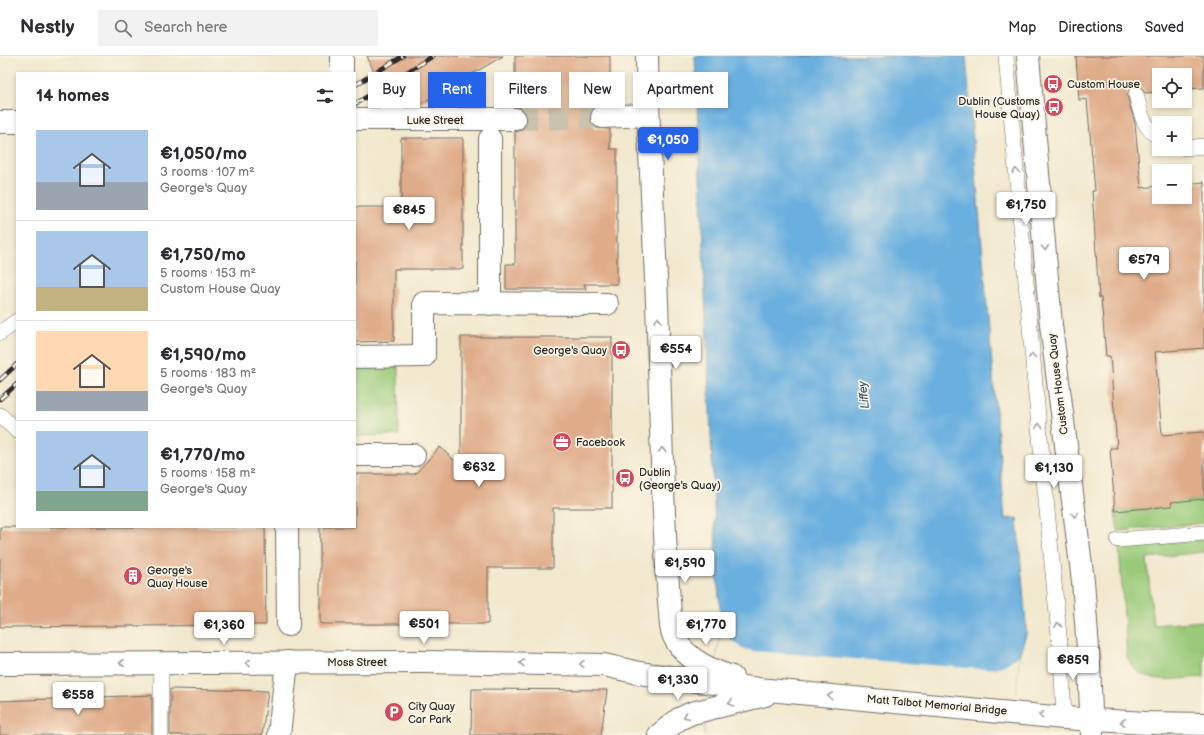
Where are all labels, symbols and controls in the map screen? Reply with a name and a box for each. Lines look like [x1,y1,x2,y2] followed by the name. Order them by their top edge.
[98,10,378,46] search box
[20,16,74,39] text: Nestly
[112,17,134,39] icon: search
[144,18,227,37] text: Search here
[1008,19,1036,36] text: Map
[1058,19,1123,36] text: Directions
[1145,19,1184,36] text: Saved
[1152,68,1192,204] map controls
[1152,68,1192,108] button: locate
[368,72,420,108] chip: Buy
[428,72,486,108] chip: Rent
[494,72,561,108] chip: Filters
[569,72,625,108] chip: New
[633,72,728,108] chip: Apartment
[1042,73,1064,95] bus stop icon: Custom House
[1067,78,1141,91] place label: Custom House
[314,85,336,107] icon: filters
[36,86,109,106] text: 14 homes
[958,95,1041,121] place label: Dublin (Customs House Quay)
[1043,96,1065,118] bus stop icon: Dublin (Customs House Quay)
[406,114,464,127] street label: Luke Street
[1152,116,1192,156] button: +
[635,127,701,161] pin: €1,050
[647,132,689,148] text: €1,050
[160,144,247,164] text: €1,050/mo
[68,146,116,194] icon: home
[160,164,255,180] text: 3 rooms · 107 m²
[1152,164,1192,204] button: −
[1012,168,1021,174] one-way arrow
[160,180,247,196] text: George's Quay
[993,192,1059,226] pin: €1,750
[385,197,433,231] pin: €845
[1006,197,1046,213] text: €1,750
[393,202,425,218] text: €845
[160,245,246,265] text: €1,750/mo
[1040,245,1049,251] one-way arrow
[68,247,116,295] icon: home
[1120,247,1168,281] pin: €579
[1128,252,1160,268] text: €579
[160,265,256,281] text: 5 rooms · 153 m²
[160,281,280,297] text: Custom House Quay
[653,317,662,323] one-way arrow
[1045,333,1071,435] street label: Custom House Quay
[652,336,700,370] pin: €554
[610,339,632,361] bus stop icon: George's Quay
[660,341,692,357] text: €554
[533,344,607,357] place label: George's Quay
[160,345,246,365] text: €1,590/mo
[68,347,116,395] icon: home
[1028,353,1037,359] one-way arrow
[160,365,256,381] text: 5 rooms · 183 m²
[855,380,873,410] water label: Liffey
[160,381,247,397] text: George's Quay
[1035,423,1044,429] one-way arrow
[551,431,573,453] office icon: Facebook
[576,436,626,449] place label: Facebook
[160,445,245,465] text: €1,770/mo
[68,447,116,495] icon: home
[658,447,666,453] one-way arrow
[455,454,503,488] pin: €632
[1021,455,1087,489] pin: €1,130
[462,459,496,475] text: €632
[1034,460,1074,476] text: €1,130
[160,465,256,481] text: 5 rooms · 158 m²
[639,466,721,492] place label: Dublin (George's Quay)
[614,467,636,489] bus stop icon: Dublin (George's Quay)
[160,481,247,497] text: George's Quay
[1070,512,1079,518] one-way arrow
[652,550,718,584] pin: €1,590
[664,555,706,571] text: €1,590
[147,564,208,590] place label: George's Quay House
[122,565,144,587] building icon: George's Quay House
[400,611,448,645] pin: €501
[191,612,257,646] pin: €1,360
[673,612,739,646] pin: €1,770
[409,616,439,632] text: €501
[203,617,245,633] text: €1,360
[686,617,726,633] text: €1,770
[1054,622,1063,628] one-way arrow
[1049,647,1097,681] pin: €859
[1057,652,1089,668] text: €859
[327,656,387,669] street label: Moss Street
[245,658,251,667] one-way arrow
[119,659,125,667] one-way arrow
[519,659,525,667] one-way arrow
[579,660,585,668] one-way arrow
[645,667,711,701] pin: €1,330
[657,672,699,688] text: €1,330
[54,682,102,716] pin: €558
[62,687,94,703] text: €558
[827,691,833,700] one-way arrow
[866,692,1008,718] street label: Matt Talbot Memorial Bridge
[728,699,735,707] one-way arrow
[408,700,455,726] place label: City Quay Car Park
[383,701,405,723] parking icon: City Quay Car Park
[682,711,690,719] one-way arrow
[1038,711,1044,720] one-way arrow
[1120,717,1126,726] one-way arrow

